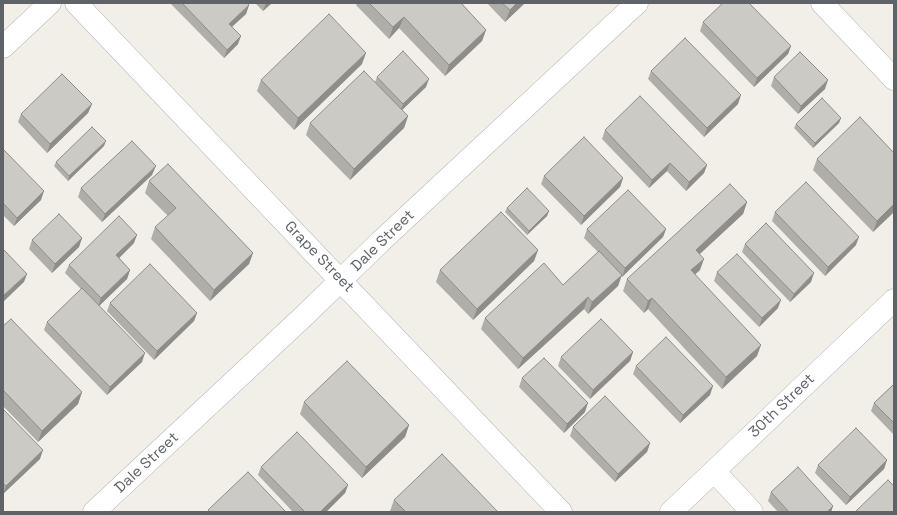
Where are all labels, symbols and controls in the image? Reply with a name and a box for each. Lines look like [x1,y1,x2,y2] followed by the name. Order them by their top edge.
[348,206,418,276] street label: Dale Street
[281,218,357,296] street label: Grape Street
[745,370,819,442] street label: 30th Street
[111,429,183,497] street label: Dale Street

